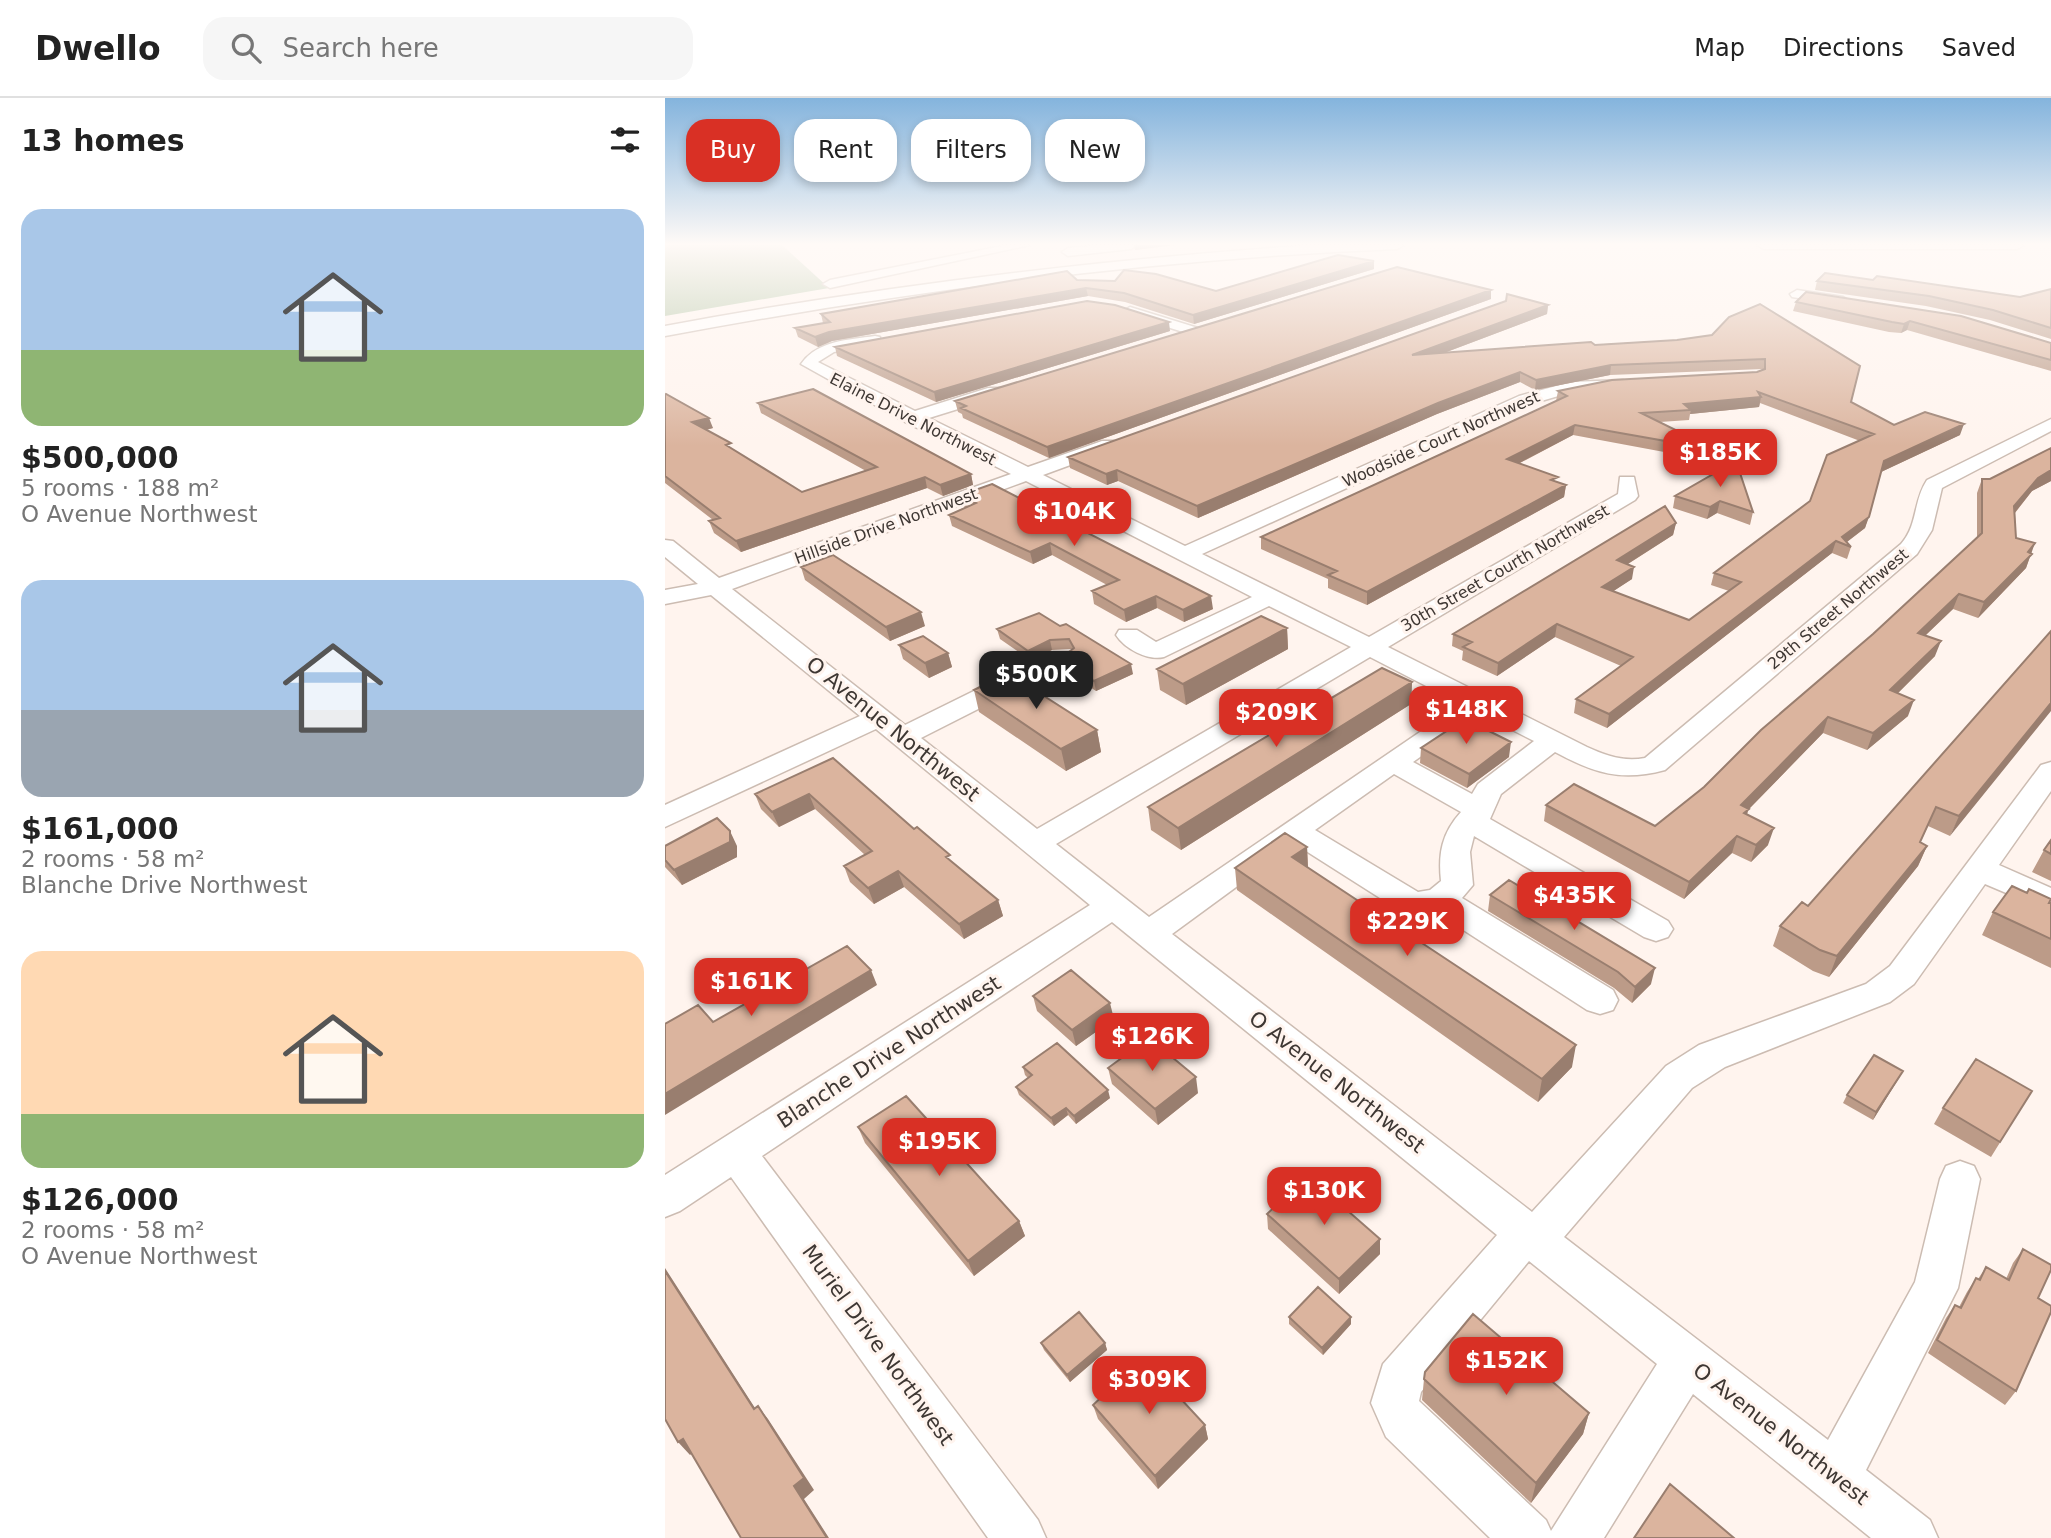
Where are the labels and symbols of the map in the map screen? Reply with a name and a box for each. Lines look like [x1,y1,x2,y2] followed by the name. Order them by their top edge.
[827,369,999,469] street label: Elaine Drive Northwest
[1339,387,1543,491] street label: Woodside Court Northwest
[1671,430,1769,489] pin: $185K
[792,484,980,568] street label: Hillside Drive Northwest
[1025,489,1123,548] pin: $104K
[1398,501,1612,635] street label: 30th Street Courth Northwest
[1764,545,1912,673] street label: 29th Street Northwest
[802,652,984,806] street label: O Avenue Northwest
[987,652,1085,711] pin: $500K
[1417,686,1515,746] pin: $148K
[1227,690,1325,749] pin: $209K
[1525,872,1623,932] pin: $435K
[1358,898,1456,958] pin: $229K
[702,958,800,1018] pin: $161K
[773,971,1005,1133] street label: Blanche Drive Northwest
[1245,1006,1429,1158] street label: O Avenue Northwest
[1103,1014,1201,1073] pin: $126K
[890,1118,988,1178] pin: $195K
[1275,1168,1373,1227] pin: $130K
[797,1240,959,1450] street label: Muriel Drive Northwest
[1457,1338,1555,1397] pin: $152K
[1100,1356,1198,1416] pin: $309K
[1689,1358,1873,1510] street label: O Avenue Northwest

